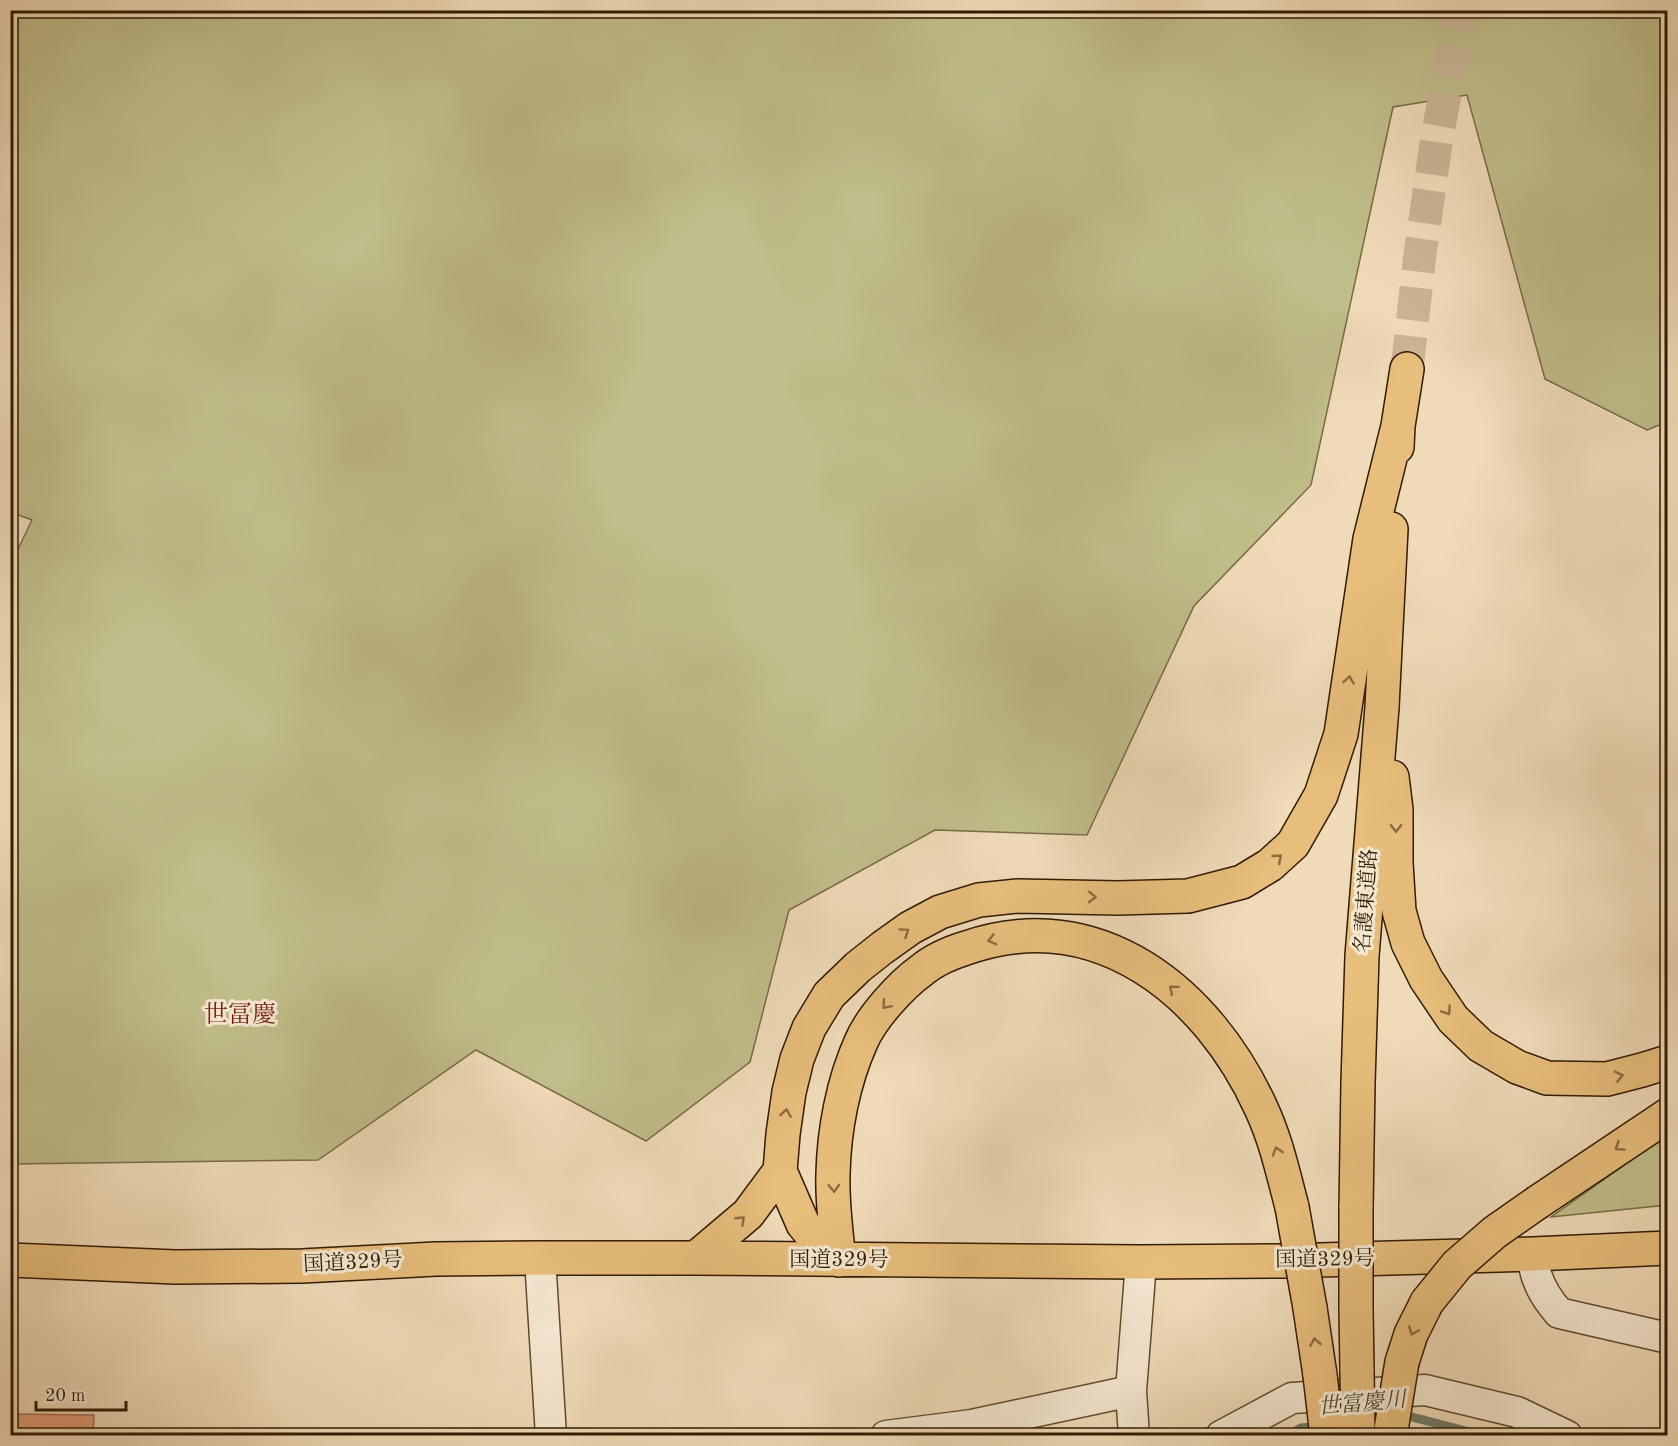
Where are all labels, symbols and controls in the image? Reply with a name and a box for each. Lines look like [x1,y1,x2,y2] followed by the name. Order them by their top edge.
[1342,676,1354,685] one-way arrow
[1390,823,1402,832] one-way arrow
[1351,848,1381,954] street label: 名護東道路
[1271,854,1282,865] one-way arrow
[1088,891,1097,904] one-way arrow
[898,928,909,939] one-way arrow
[987,933,997,946] one-way arrow
[1169,985,1180,996] one-way arrow
[882,998,893,1009] one-way arrow
[204,1001,276,1028] district label: 世冨慶
[1440,1004,1451,1015] one-way arrow
[1614,1070,1624,1083] one-way arrow
[779,1108,792,1118] one-way arrow
[1615,1140,1626,1151] one-way arrow
[1271,1146,1284,1157] one-way arrow
[827,1184,840,1193] one-way arrow
[734,1216,745,1227] one-way arrow
[1275,1247,1375,1271] street label: 国道329号
[303,1248,403,1276] street label: 国道329号
[789,1248,889,1271] street label: 国道329号
[1408,1325,1420,1336] one-way arrow
[1309,1337,1321,1346] one-way arrow
[36,1374,126,1412] scale bar
[45,1387,85,1405] text: 20 m
[1317,1387,1409,1419] water label: 世富慶川

